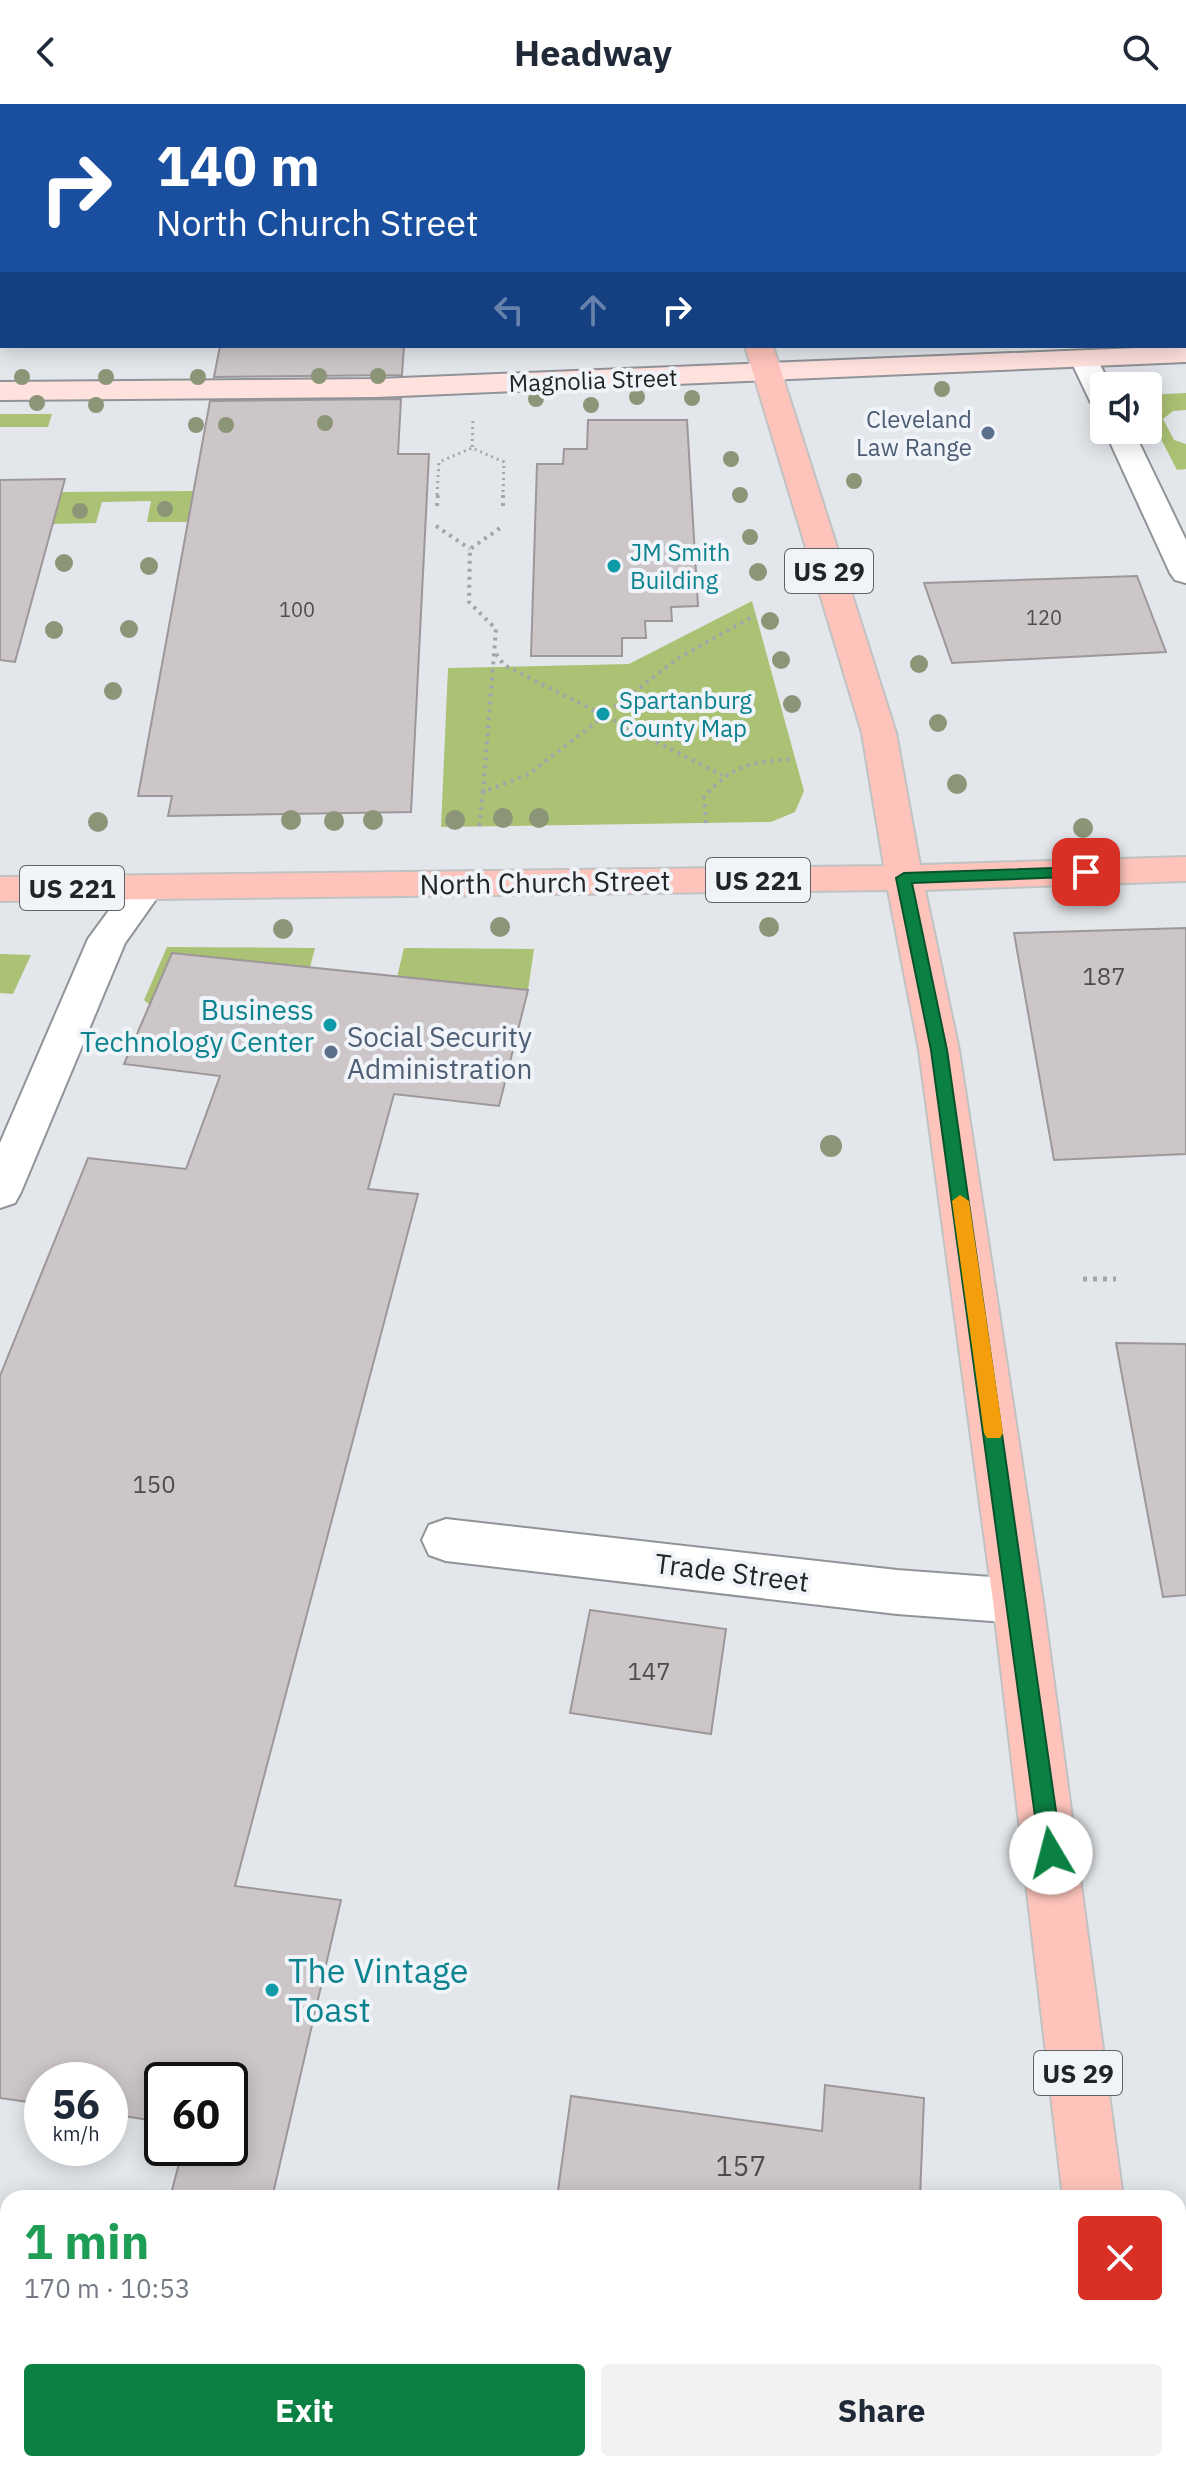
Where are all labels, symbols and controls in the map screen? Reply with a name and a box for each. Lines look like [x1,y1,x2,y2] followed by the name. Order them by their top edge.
[514,29,672,76] text: Headway
[24,30,68,74] icon: back
[1118,30,1162,74] icon: search
[156,129,320,201] text: 140 m
[24,136,128,240] icon: right
[156,199,479,246] text: North Church Street
[487,288,531,332] icon: left
[571,288,615,332] icon: ahead
[655,288,699,332] icon: right
[508,361,678,399] street label: Magnolia Street
[1090,372,1162,444] map controls
[1090,372,1162,444] button: sound
[856,403,972,463] place label: Cleveland Law Range
[979,424,997,442] marker: Cleveland Law Range
[630,536,730,596] place label: JM Smith Building
[785,549,873,593] road number: US 29
[605,557,623,575] marker: JM Smith Building
[279,596,315,623] house number: 100
[1026,604,1062,631] house number: 120
[619,684,752,744] place label: Spartanburg County Map
[594,705,612,723] marker: Spartanburg County Map
[1052,838,1120,906] pin
[1064,850,1108,894] icon: arrive
[706,858,810,902] road number: US 221
[419,861,671,903] street label: North Church Street
[20,866,124,910] road number: US 221
[1082,960,1126,992] house number: 187
[80,991,314,1060] place label: Business Technology Center
[321,1016,339,1034] marker: Business Technology Center
[347,1018,532,1087] place label: Social Security Administration
[322,1043,340,1061] marker: Social Security Administration
[132,1468,176,1500] house number: 150
[653,1544,811,1600] street label: Trade Street
[627,1655,671,1687] house number: 147
[1009,1811,1093,1895] position arrow
[288,1948,468,2031] place label: The Vintage Toast
[263,1981,281,1999] marker: The Vintage Toast
[1034,2051,1122,2095] road number: US 29
[144,2062,248,2166] speed limit sign: 60
[52,2078,100,2130] text: 56
[52,2120,100,2147] text: km/h
[716,2147,766,2184] house number: 157
[24,2210,149,2272] text: 1 min
[1078,2216,1162,2300] button: close
[24,2271,190,2305] text: 170 m · 10:53
[24,2364,585,2456] button: Exit
[601,2364,1162,2456] button: Share

